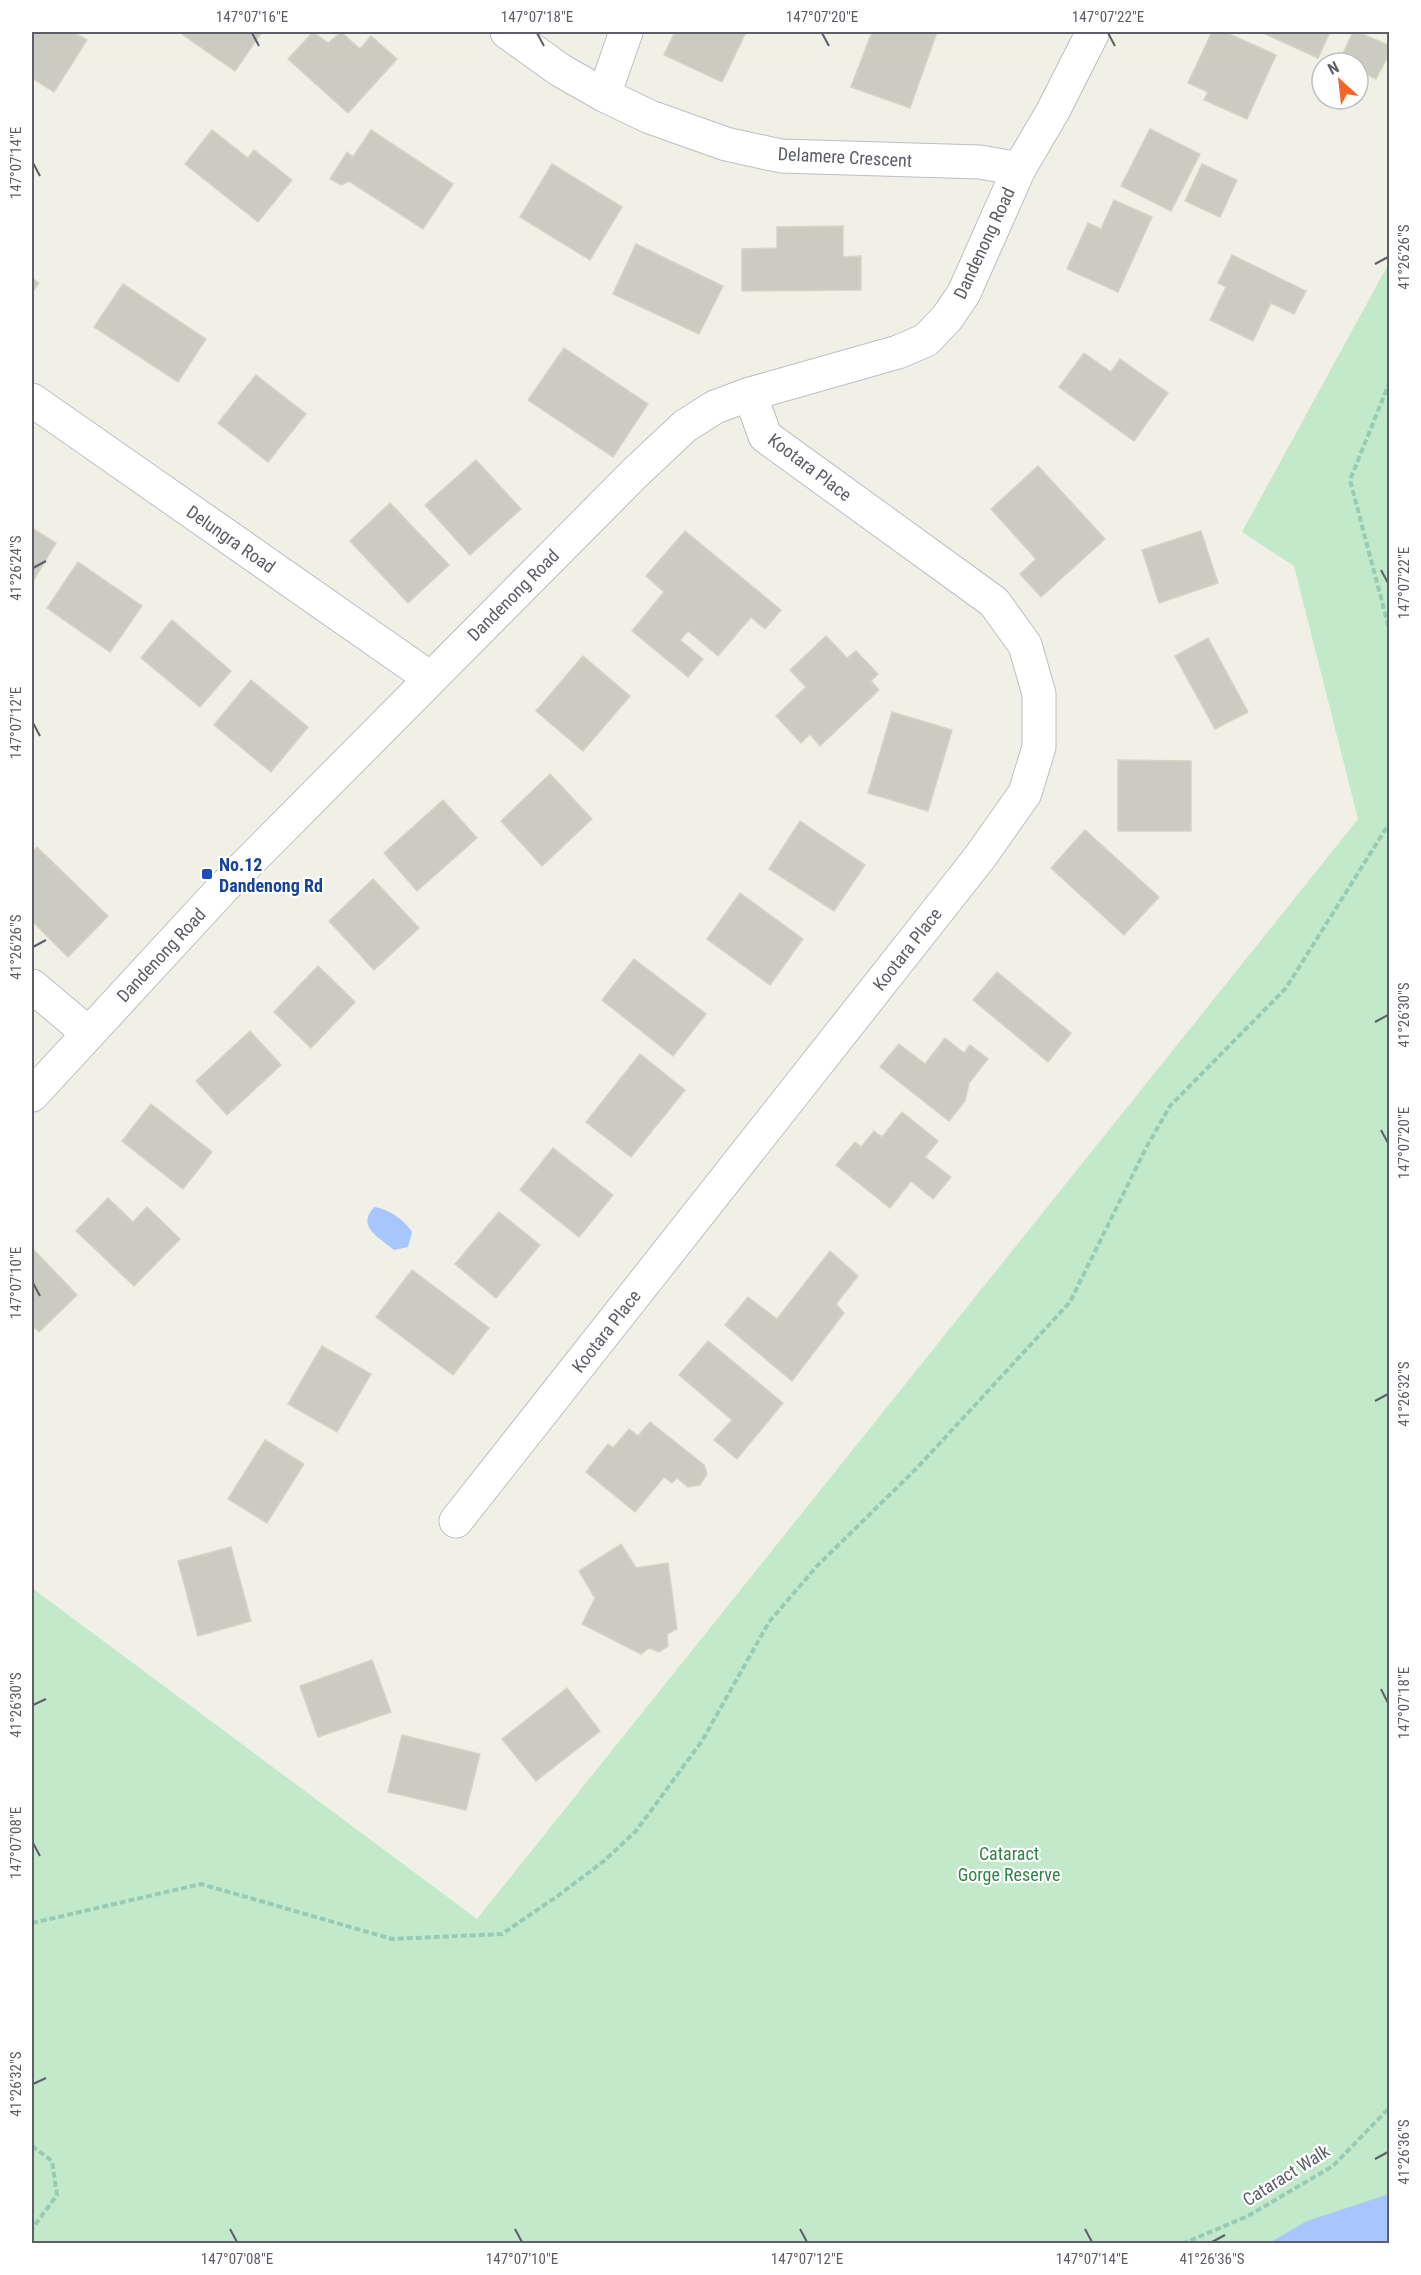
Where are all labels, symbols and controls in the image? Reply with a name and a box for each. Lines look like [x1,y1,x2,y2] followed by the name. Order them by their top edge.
[216,8,288,26] text: 147°07'16"E
[501,8,573,26] text: 147°07'18"E
[786,8,858,26] text: 147°07'20"E
[1072,8,1144,26] text: 147°07'22"E
[1310,51,1370,111] north arrow
[1325,57,1342,79] text: N
[7,127,25,199] text: 147°07'14"E
[777,143,913,171] street label: Delamere Crescent
[949,184,1019,302] street label: Dandenong Road
[1395,224,1413,290] text: 41°26'26"S
[764,429,856,505] street label: Kootara Place
[183,501,279,577] street label: Delungra Road
[7,535,25,601] text: 41°26'24"S
[463,545,563,645] street label: Dandenong Road
[1395,547,1413,619] text: 147°07'22"E
[7,687,25,759] text: 147°07'12"E
[219,854,323,896] place label: No.12 Dandenong Rd
[200,867,214,881] marker: No.12 Dandenong Rd
[112,904,210,1006] street label: Dandenong Road
[868,904,946,994] street label: Kootara Place
[7,914,25,980] text: 41°26'26"S
[1395,982,1413,1048] text: 41°26'30"S
[1395,1107,1413,1179] text: 147°07'20"E
[7,1247,25,1319] text: 147°07'10"E
[567,1286,645,1376] street label: Kootara Place
[1395,1361,1413,1427] text: 41°26'32"S
[1395,1667,1413,1739] text: 147°07'18"E
[7,1672,25,1738] text: 41°26'30"S
[7,1807,25,1879] text: 147°07'08"E
[958,1843,1060,1885] park label: Cataract Gorge Reserve
[7,2051,25,2117] text: 41°26'32"S
[1395,2119,1413,2185] text: 41°26'36"S
[1239,2140,1333,2210] street label: Cataract Walk
[201,2250,273,2268] text: 147°07'08"E
[486,2250,558,2268] text: 147°07'10"E
[771,2250,843,2268] text: 147°07'12"E
[1056,2250,1128,2268] text: 147°07'14"E
[1179,2250,1245,2268] text: 41°26'36"S

